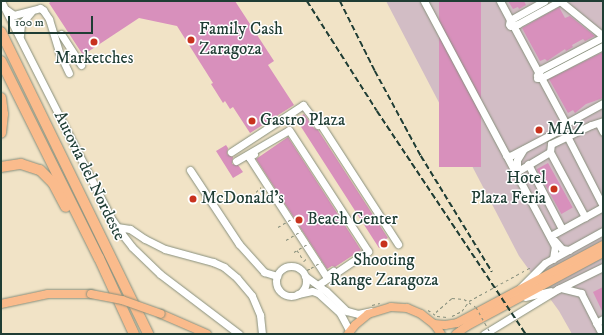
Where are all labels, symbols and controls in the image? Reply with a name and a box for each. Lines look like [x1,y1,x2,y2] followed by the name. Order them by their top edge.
[10,8,95,34] scale bar
[15,15,44,30] text: 100 m
[199,20,283,60] place label: Family Cash Zaragoza
[186,35,196,45] marker: Family Cash Zaragoza
[89,37,99,47] marker: Marketches
[55,49,133,69] place label: Marketches
[49,108,129,244] street label: Autovía del Nordeste
[260,111,345,131] place label: Gastro Plaza
[247,116,257,126] marker: Gastro Plaza
[547,120,584,140] place label: MAZ
[534,125,544,135] marker: MAZ
[471,169,546,209] place label: Hotel Plaza Feria
[549,184,559,194] marker: Hotel Plaza Feria
[201,189,284,209] place label: McDonald's
[188,194,198,204] marker: McDonald's
[307,210,398,230] place label: Beach Center
[294,215,304,225] marker: Beach Center
[379,239,389,249] marker: Shooting Range Zaragoza
[329,251,439,291] place label: Shooting Range Zaragoza

